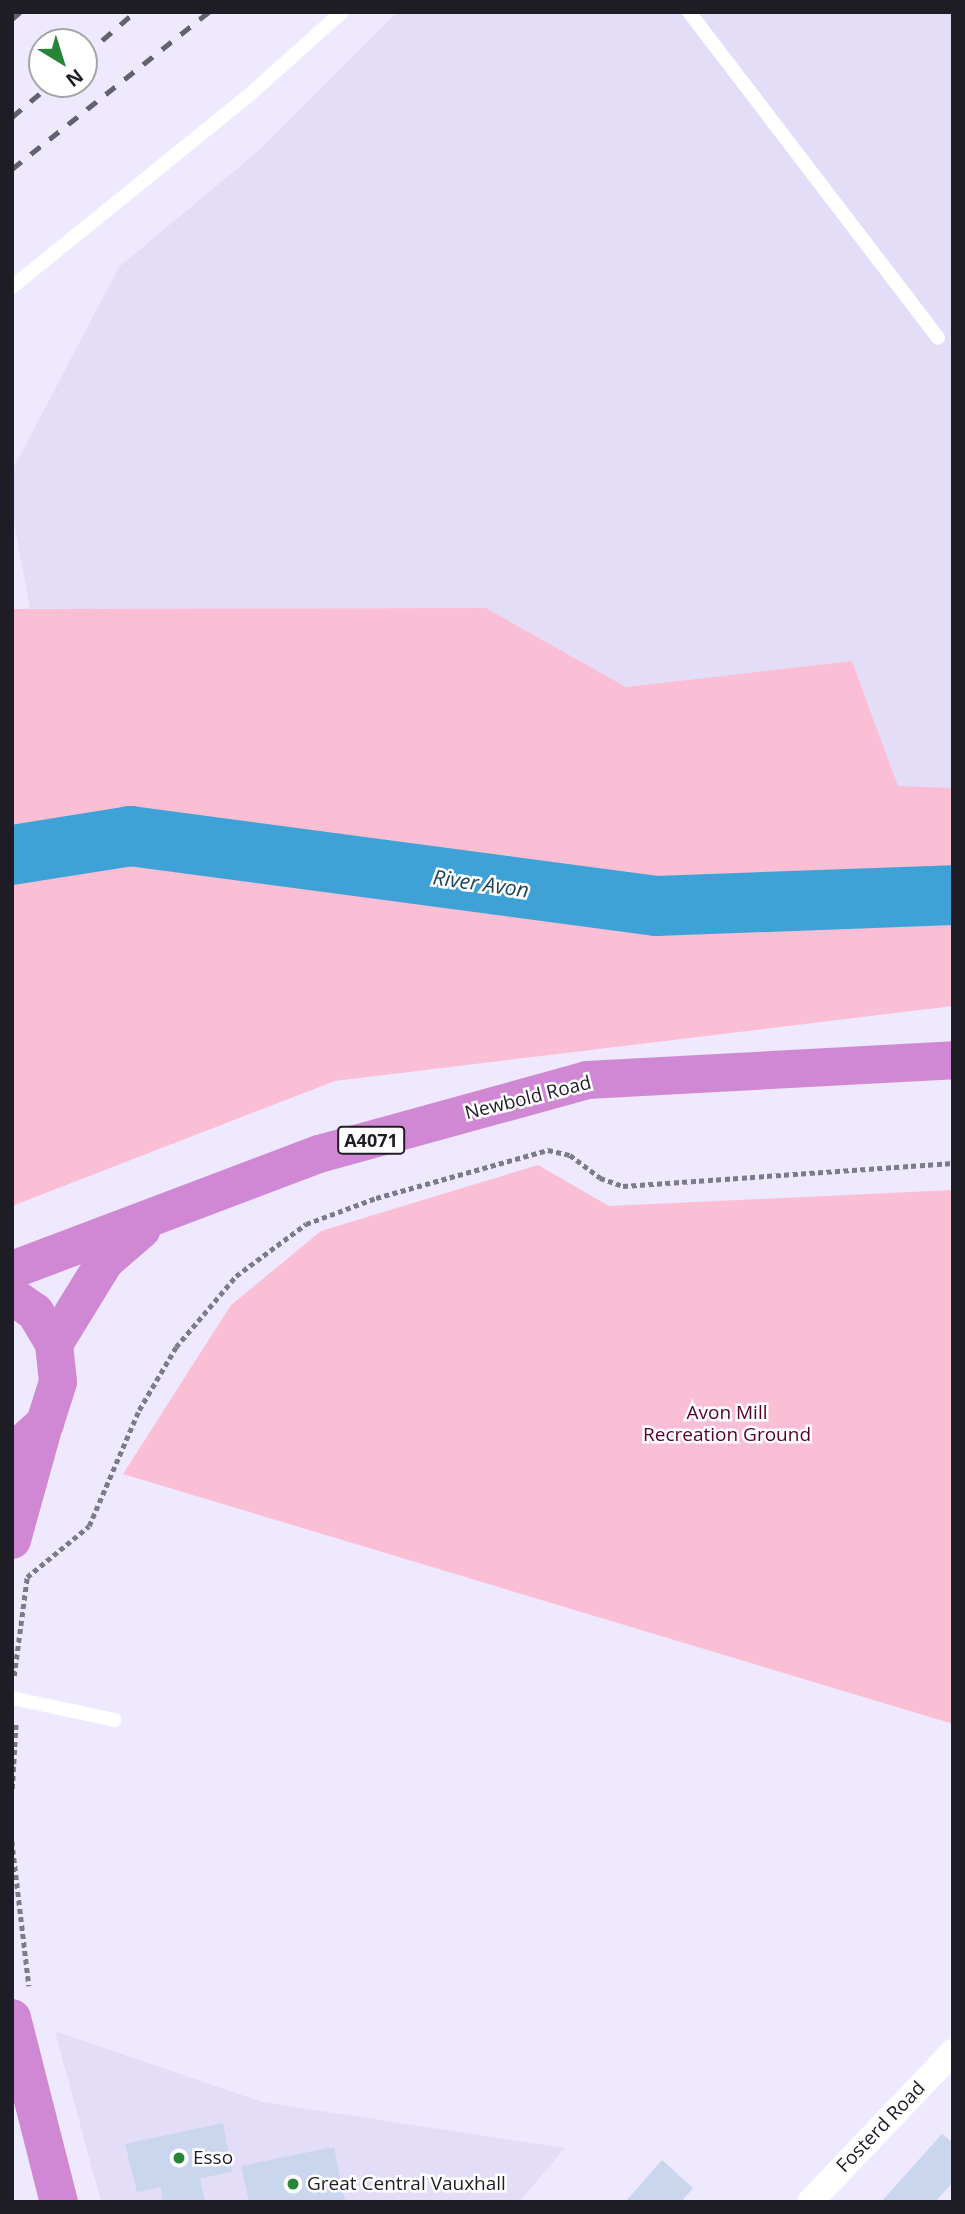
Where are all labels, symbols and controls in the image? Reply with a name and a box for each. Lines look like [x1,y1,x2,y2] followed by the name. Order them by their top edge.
[28,28,98,98] north arrow
[61,63,89,93] text: N
[431,864,531,902] water label: River Avon
[462,1071,594,1125] street label: Newbold Road
[336,1126,406,1154] road number: A4071
[643,1402,811,1446] park label: Avon Mill Recreation Ground
[832,2077,930,2177] street label: Fosterd Road
[193,2147,233,2169] place label: Esso
[171,2150,187,2166] marker: Esso
[307,2173,506,2195] place label: Great Central Vauxhall
[285,2176,301,2192] marker: Great Central Vauxhall

